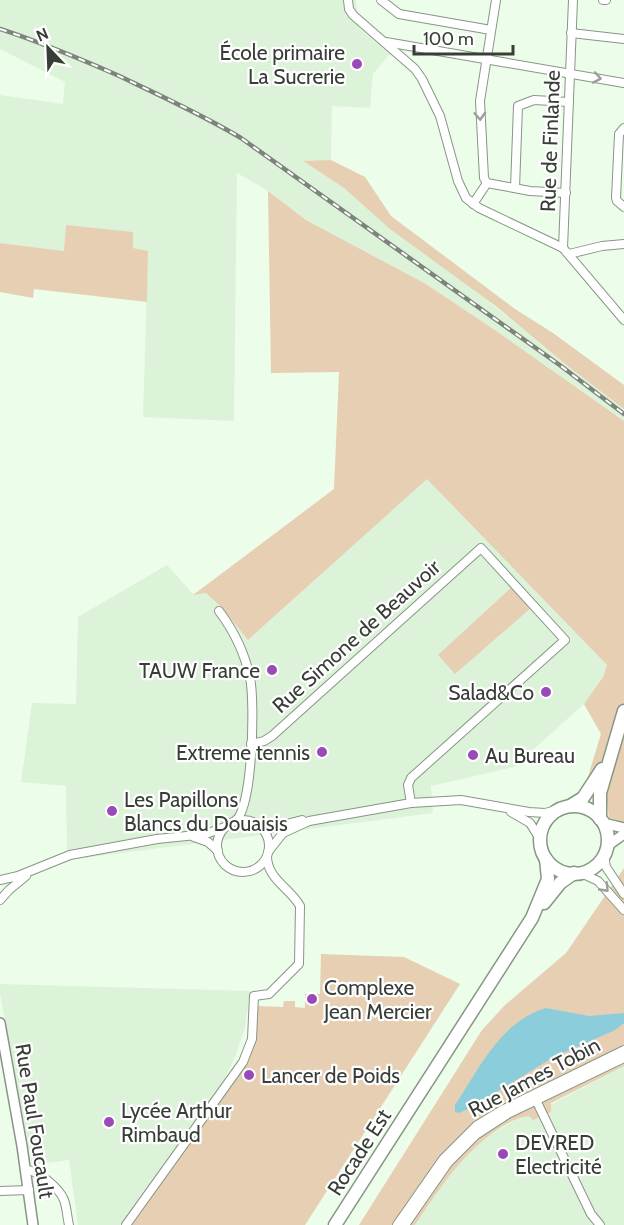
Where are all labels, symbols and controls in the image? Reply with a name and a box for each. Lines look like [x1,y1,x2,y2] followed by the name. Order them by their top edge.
[18,18,78,78] north arrow
[414,18,513,56] scale bar
[33,24,51,46] text: N
[423,28,474,50] text: 100 m
[220,40,345,89] place label: École primaire La Sucrerie
[350,57,364,71] marker: École primaire La Sucrerie
[535,69,565,213] street label: Rue de Finlande
[592,72,602,84] one-way arrow
[474,112,487,121] one-way arrow
[267,554,445,718] street label: Rue Simone de Beauvoir
[139,658,260,683] place label: TAUW France
[265,663,279,677] marker: TAUW France
[448,680,534,705] place label: Salad&Co
[539,685,553,699] marker: Salad&Co
[176,740,310,765] place label: Extreme tennis
[485,743,575,768] place label: Au Bureau
[315,745,329,759] marker: Extreme tennis
[466,748,480,762] marker: Au Bureau
[124,787,288,836] place label: Les Papillons Blancs du Douaisis
[105,804,119,818] marker: Les Papillons Blancs du Douaisis
[597,881,608,892] one-way arrow
[323,975,432,1024] place label: Complexe Jean Mercier
[305,992,319,1006] marker: Complexe Jean Mercier
[464,1032,604,1122] street label: Rue James Tobin
[10,1042,60,1200] street label: Rue Paul Foucault
[261,1063,400,1088] place label: Lancer de Poids
[242,1068,256,1082] marker: Lancer de Poids
[121,1098,232,1147] place label: Lycée Arthur Rimbaud
[322,1104,396,1200] street label: Rocade Est
[102,1115,116,1129] marker: Lycée Arthur Rimbaud
[515,1130,602,1179] place label: DEVRED Electricité
[496,1147,510,1161] marker: DEVRED Electricité

